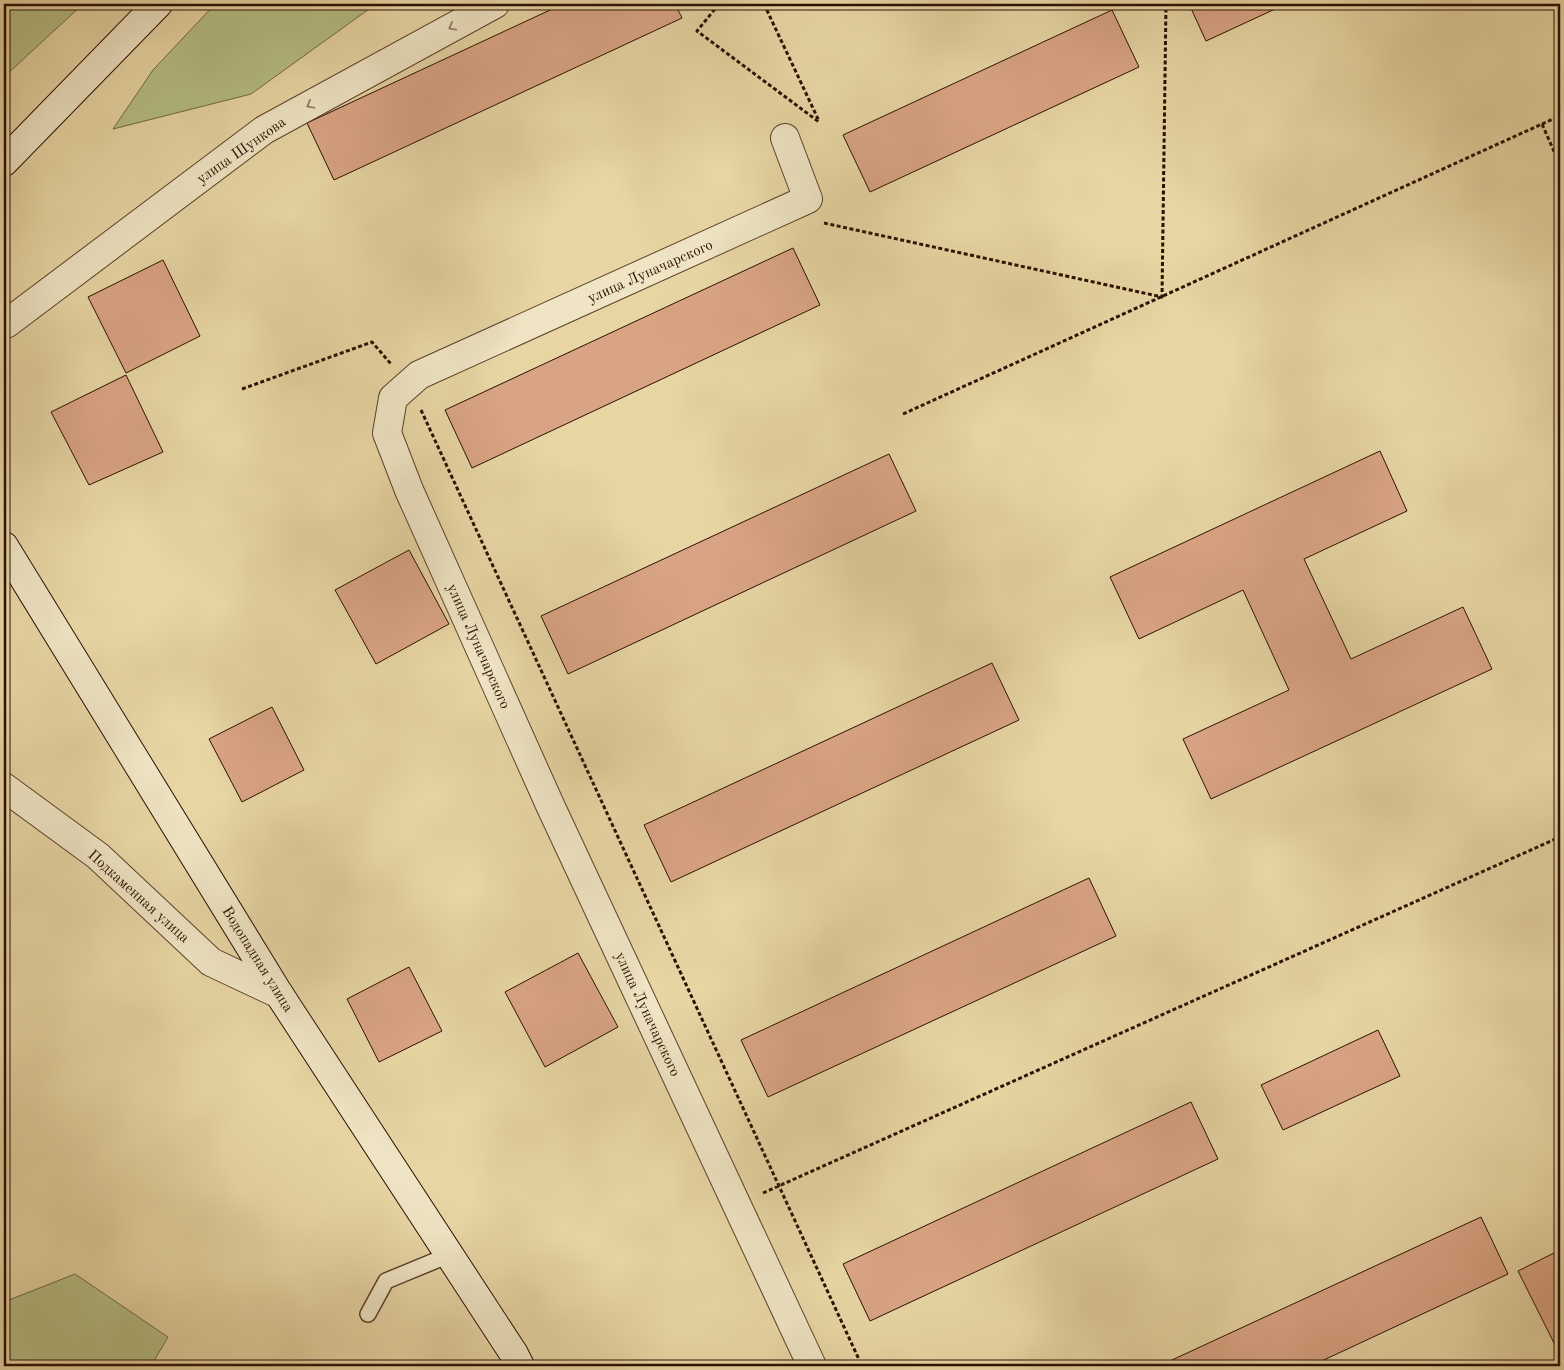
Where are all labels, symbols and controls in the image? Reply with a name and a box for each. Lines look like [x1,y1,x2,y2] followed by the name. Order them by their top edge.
[448,21,457,31] one-way arrow
[306,99,315,109] one-way arrow
[195,115,290,187] street label: улица Шункова
[586,238,715,307] street label: улица Луначарского
[443,582,512,711] street label: улица Луначарского
[84,848,192,947] street label: Подкаменная улица
[218,904,295,1016] street label: Водопадная улица
[611,950,682,1079] street label: улица Луначарского

